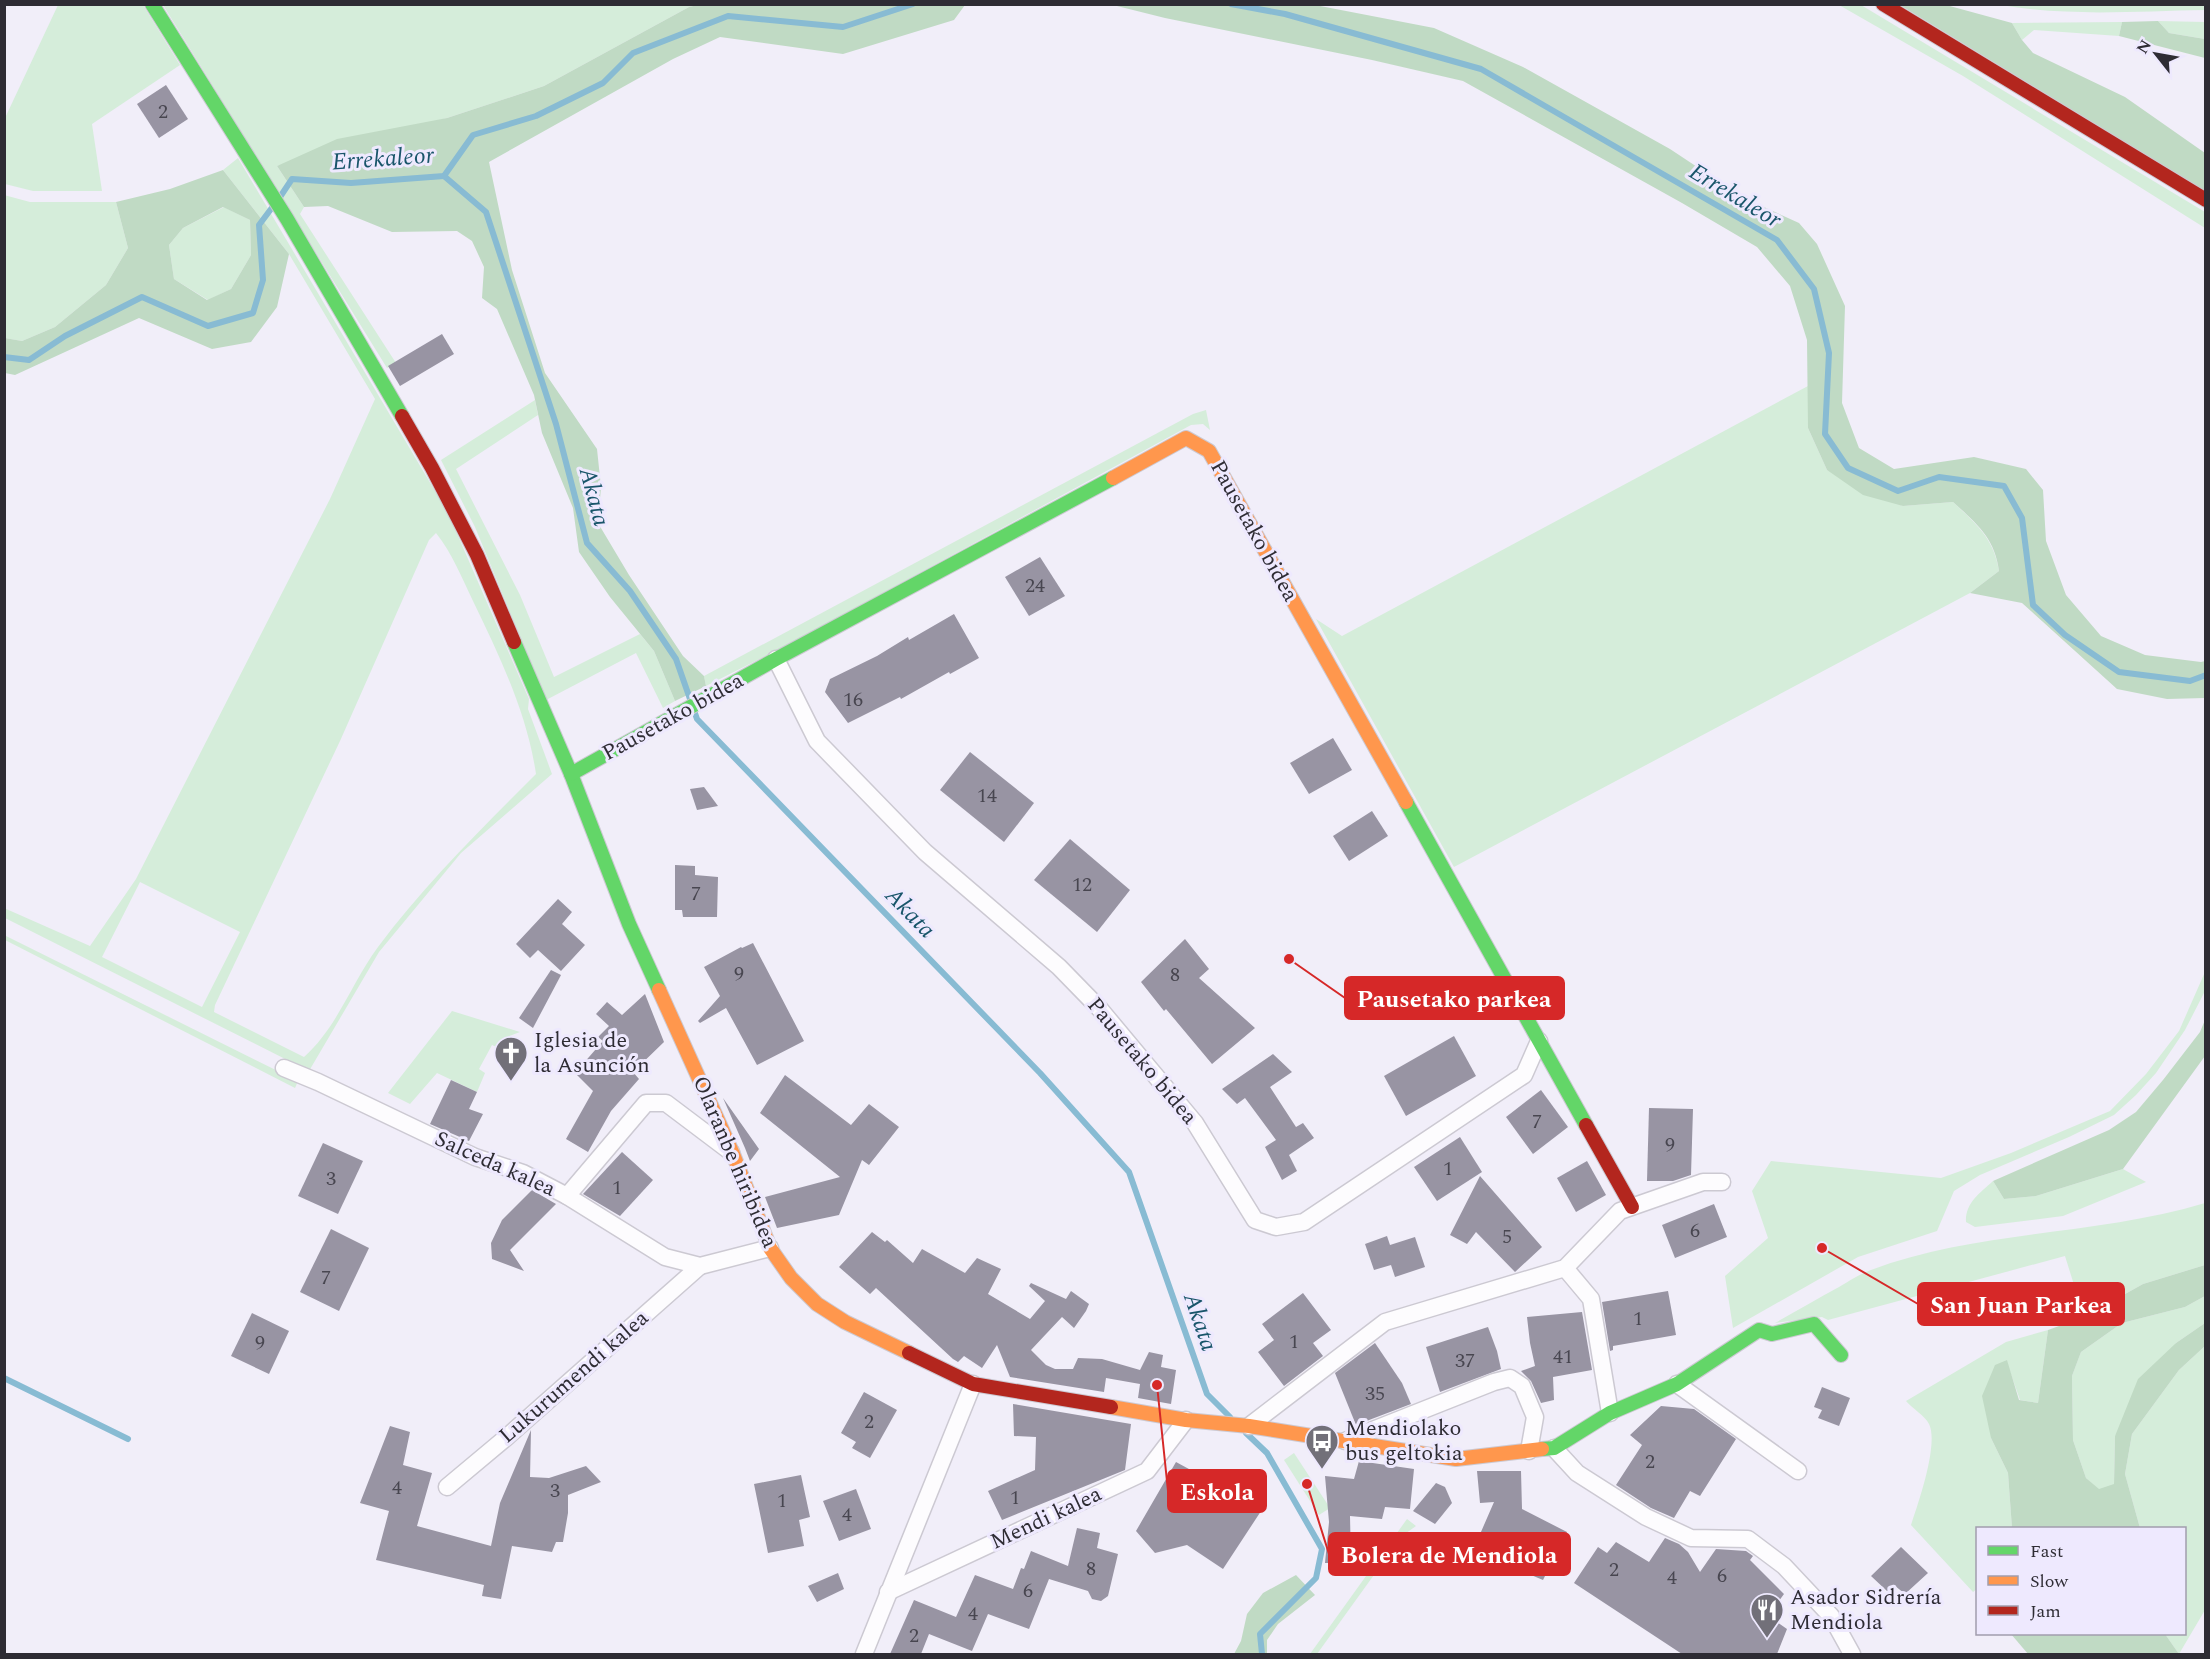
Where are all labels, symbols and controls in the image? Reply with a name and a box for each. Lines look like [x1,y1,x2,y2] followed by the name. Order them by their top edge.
[2126,24,2186,84] north arrow
[2130,35,2158,59] text: N
[158,97,168,127] house number: 2
[331,137,436,181] water label: Errekaleor
[1682,154,1789,238] water label: Errekaleor
[1201,454,1307,608] street label: Pausetako bidea
[569,463,619,530] water label: Akata
[1025,571,1045,601] house number: 24
[596,664,750,770] street label: Pausetako bidea
[843,685,863,715] house number: 16
[977,781,997,811] house number: 14
[1072,870,1092,900] house number: 12
[876,878,944,947] water label: Akata
[691,879,701,909] house number: 7
[734,959,744,989] house number: 9
[1170,960,1180,990] house number: 8
[1345,977,1564,1019] callout: Pausetako parkea
[1357,982,1552,1018] text: Pausetako parkea
[1079,990,1205,1132] street label: Pausetako bidea
[534,1024,650,1082] place label: Iglesia de la Asunción
[493,1035,529,1082] church icon: Iglesia de la Asunción
[684,1071,786,1253] street label: Olaranbe hiribidea
[1532,1107,1542,1137] house number: 7
[429,1123,561,1206] street label: Salceda kalea
[1665,1130,1675,1160] house number: 9
[1443,1154,1453,1184] house number: 1
[326,1164,336,1194] house number: 3
[612,1173,622,1203] house number: 1
[1690,1216,1700,1246] house number: 6
[1502,1222,1512,1252] house number: 5
[321,1263,331,1293] house number: 7
[1918,1283,2124,1325] callout: San Juan Parkea
[1173,1287,1227,1356] water label: Akata
[1930,1288,2112,1324] text: San Juan Parkea
[492,1302,656,1452] street label: Lukurumendi kalea
[1633,1304,1643,1334] house number: 1
[1289,1327,1299,1357] house number: 1
[255,1328,265,1358] house number: 9
[1553,1342,1573,1372] house number: 41
[1455,1346,1475,1376] house number: 37
[1365,1379,1385,1409] house number: 35
[864,1407,874,1437] house number: 2
[1345,1412,1463,1470] place label: Mendiolako bus geltokia
[1304,1423,1340,1470] bus stop icon: Mendiolako bus geltokia
[1645,1447,1655,1477] house number: 2
[1168,1470,1266,1512] callout: Eskola
[392,1473,402,1503] house number: 4
[1180,1475,1255,1511] text: Eskola
[550,1476,560,1506] house number: 3
[985,1478,1107,1558] street label: Mendi kalea
[1010,1483,1020,1513] house number: 1
[777,1486,787,1516] house number: 1
[842,1500,852,1530] house number: 4
[1976,1527,2186,1635] legend
[1329,1533,1570,1575] callout: Bolera de Mendiola
[1341,1538,1558,1574] text: Bolera de Mendiola
[2030,1538,2063,1565] text: Fast
[1086,1554,1096,1584] house number: 8
[1609,1555,1619,1585] house number: 2
[1717,1561,1727,1591] house number: 6
[1667,1563,1677,1593] house number: 4
[2030,1568,2069,1595] text: Slow
[1023,1576,1033,1606] house number: 6
[1790,1581,1942,1639] place label: Asador Sidrería Mendiola
[1749,1592,1785,1639] restaurant icon: Asador Sidrería Mendiola
[2030,1598,2061,1625] text: Jam
[968,1599,978,1629] house number: 4
[909,1621,919,1651] house number: 2

